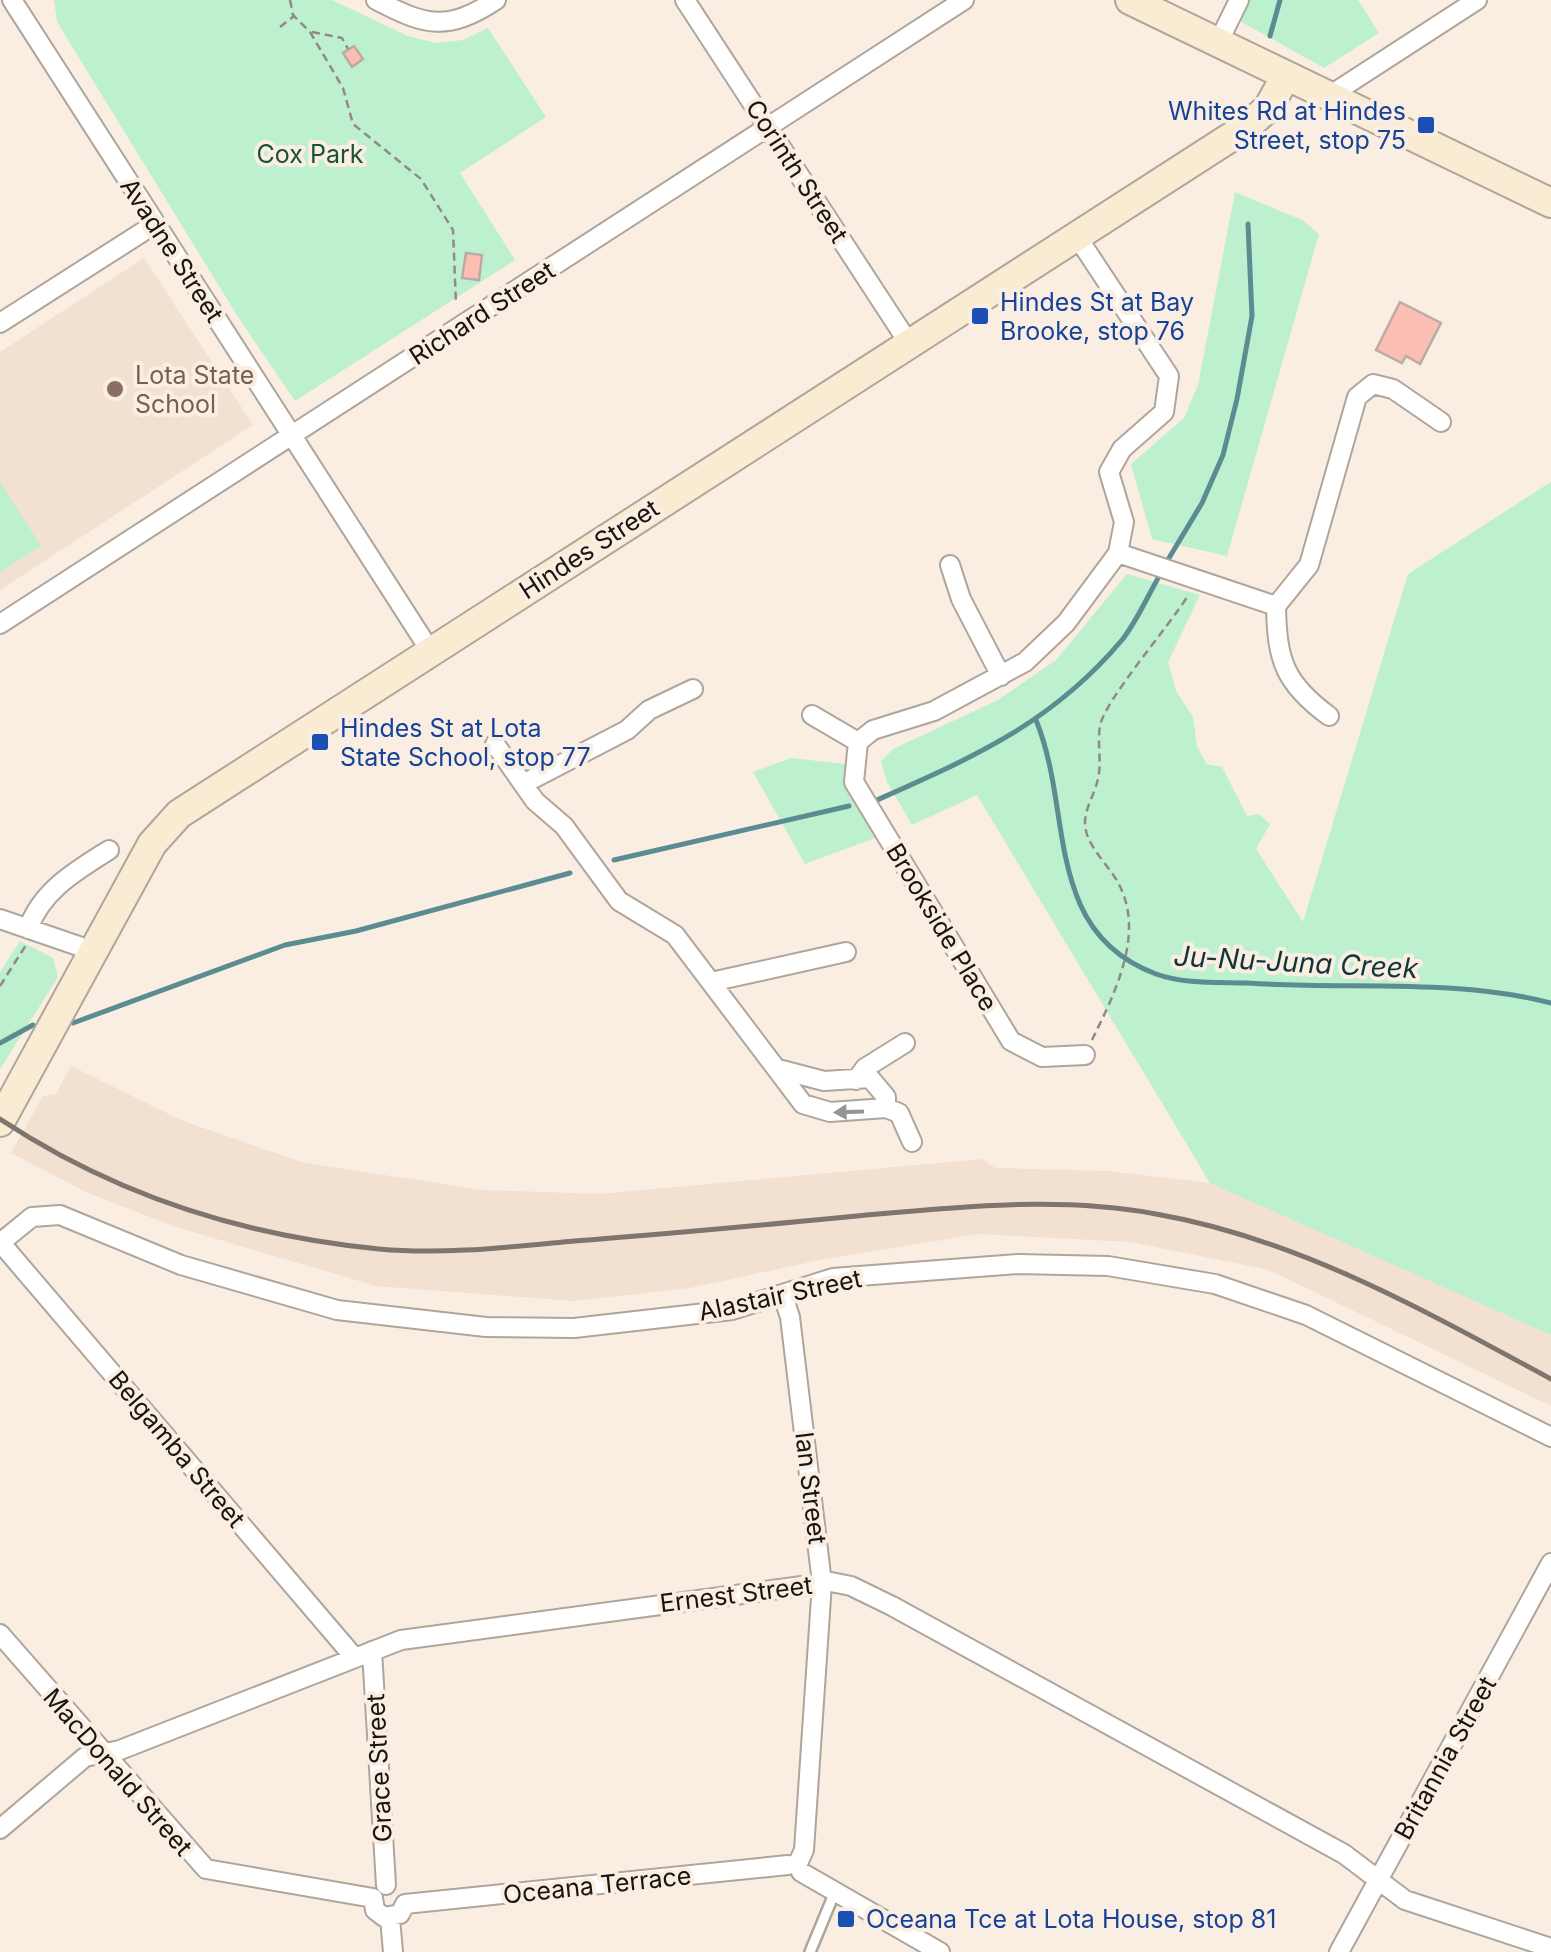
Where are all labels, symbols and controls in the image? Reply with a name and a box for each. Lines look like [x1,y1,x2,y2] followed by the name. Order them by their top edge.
[740,94,854,248] street label: Corinth Street
[1168,96,1406,155] place label: Whites Rd at Hindes Street, stop 75
[1415,114,1437,136] marker: Whites Rd at Hindes Street, stop 75
[257,139,364,169] park label: Cox Park
[114,172,230,328] street label: Avadne Street
[404,255,560,371] street label: Richard Street
[1000,287,1194,346] place label: Hindes St at Bay Brooke, stop 76
[969,305,991,327] marker: Hindes St at Bay Brooke, stop 76
[135,360,254,419] place label: Lota State School
[104,378,126,400] marker: Lota State School
[514,493,664,605] street label: Hindes Street
[340,713,591,772] place label: Hindes St at Lota State School, stop 77
[309,731,331,753] marker: Hindes St at Lota State School, stop 77
[880,838,1004,1016] street label: Brookside Place
[1173,939,1420,985] water label: Ju-Nu-Juna Creek
[832,1104,864,1120] one-way arrow
[696,1263,864,1327] street label: Alastair Street
[103,1365,251,1533] street label: Belgamba Street
[789,1430,833,1546] street label: Ian Street
[658,1570,814,1618] street label: Ernest Street
[1388,1671,1502,1845] street label: Britannia Street
[37,1682,199,1862] street label: MacDonald Street
[360,1693,398,1843] street label: Grace Street
[501,1860,693,1910] street label: Oceana Terrace
[866,1904,1276,1934] place label: Oceana Tce at Lota House, stop 81
[835,1908,857,1930] marker: Oceana Tce at Lota House, stop 81

